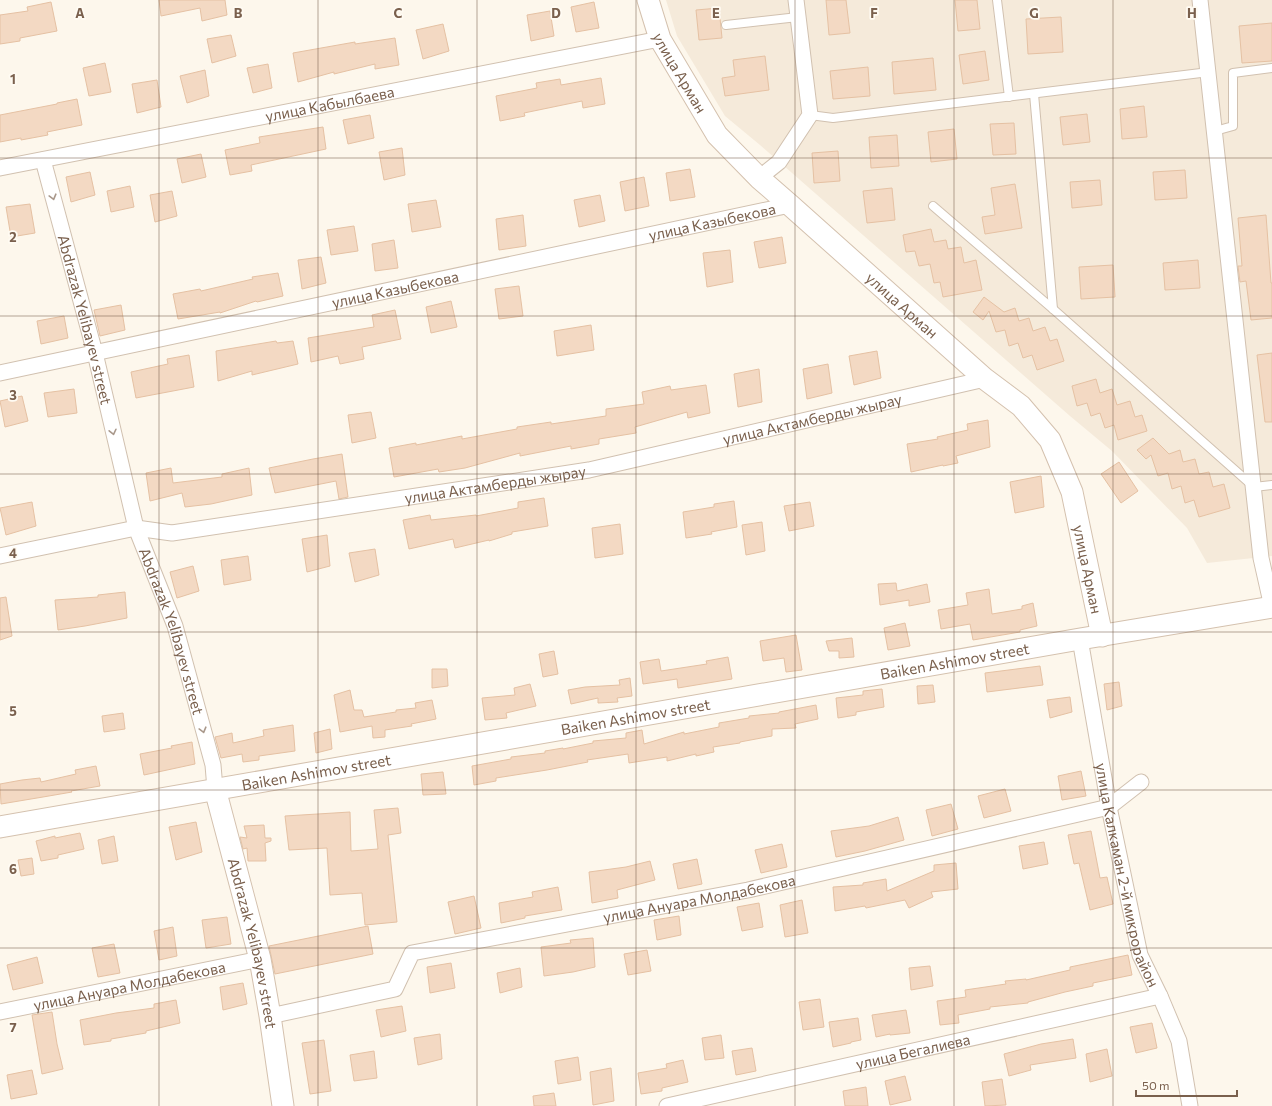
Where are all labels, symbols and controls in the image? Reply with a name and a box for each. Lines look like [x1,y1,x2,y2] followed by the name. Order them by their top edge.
[75,5,85,21] text: A
[234,5,243,21] text: B
[394,5,403,21] text: C
[551,5,561,21] text: D
[712,5,720,21] text: E
[870,5,878,21] text: F
[1029,5,1039,21] text: G
[1187,5,1197,21] text: H
[650,31,711,116] street label: улица Арман
[10,71,16,87] text: 1
[264,82,396,125] street label: улица Кабылбаева
[48,193,57,200] one-way arrow
[647,199,777,244] street label: улица Казыбекова
[9,229,17,245] text: 2
[54,233,116,406] street label: Abdrazak Yelibayev street
[330,267,460,311] street label: улица Казыбекова
[863,268,942,342] street label: улица Арман
[9,387,17,403] text: 3
[721,389,904,448] street label: улица Актамберды жырау
[109,428,117,435] one-way arrow
[403,462,587,507] street label: улица Актамберды жырау
[1070,523,1106,615] street label: улица Арман
[9,545,17,561] text: 4
[136,545,208,716] street label: Abdrazak Yelibayev street
[879,639,1031,683] street label: Baiken Ashimov street
[559,695,711,738] street label: Baiken Ashimov street
[9,703,17,719] text: 5
[199,726,207,733] one-way arrow
[240,750,392,794] street label: Baiken Ashimov street
[1093,762,1163,990] street label: улица Калкаман 2-й микрорайон
[225,856,281,1030] street label: Abdrazak Yelibayev street
[9,861,17,877] text: 6
[602,870,797,926] street label: улица Ануара Молдабекова
[32,957,227,1014] street label: улица Ануара Молдабекова
[9,1019,17,1035] text: 7
[854,1030,972,1073] street label: улица Бегалиева
[1136,1072,1237,1098] scale bar
[1142,1078,1170,1092] text: 50 m

